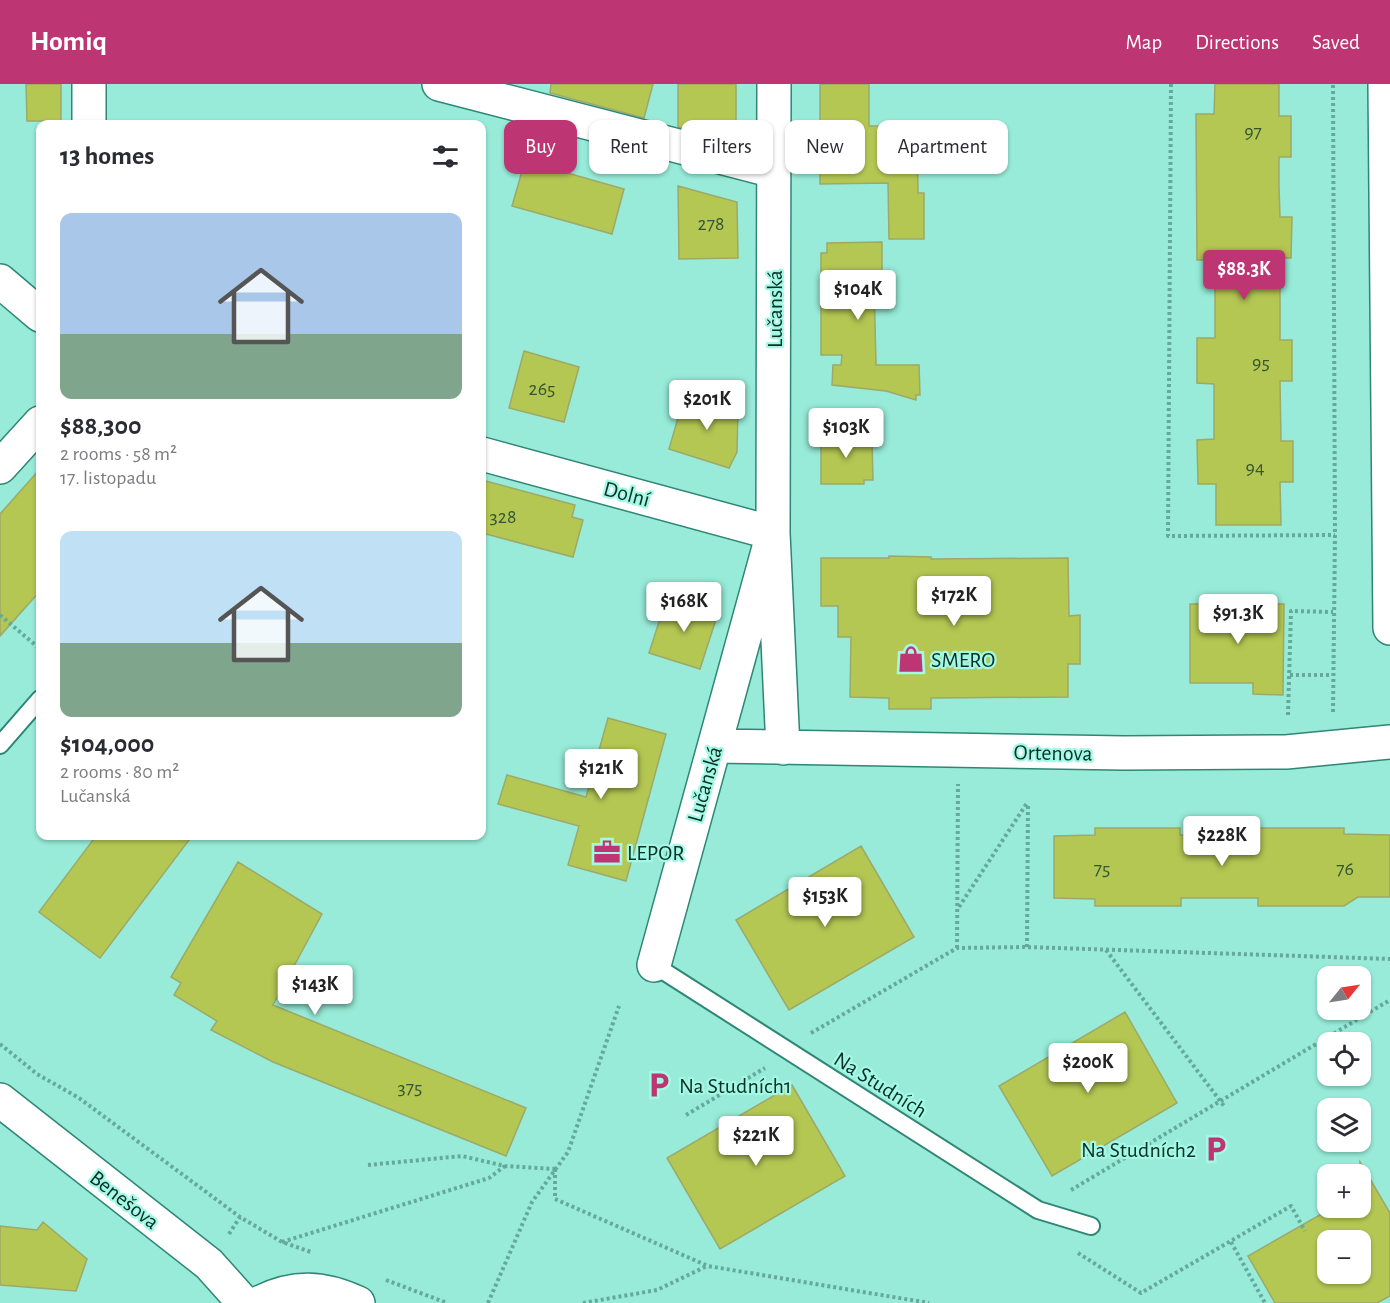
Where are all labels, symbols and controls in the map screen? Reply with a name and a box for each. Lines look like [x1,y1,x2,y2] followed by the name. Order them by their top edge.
[30,28,107,56] text: Homiq
[1126,32,1162,53] text: Map
[1195,32,1279,53] text: Directions
[1312,32,1360,53] text: Saved
[504,120,577,174] chip: Buy
[589,120,669,174] chip: Rent
[681,120,773,174] chip: Filters
[785,120,865,174] chip: New
[877,120,1008,174] chip: Apartment
[1244,122,1262,142] house number: 97
[429,140,462,173] icon: filters
[60,143,154,169] text: 13 homes
[698,214,724,234] house number: 278
[1195,250,1293,301] pin: $88.3K
[207,252,315,360] icon: home
[1217,259,1271,279] text: $88.3K
[764,270,786,348] street label: Lučanská
[816,270,900,321] pin: $104K
[834,279,882,299] text: $104K
[1252,353,1270,373] house number: 95
[529,379,555,399] house number: 265
[665,380,749,431] pin: $201K
[683,389,731,409] text: $201K
[804,408,888,459] pin: $103K
[60,413,142,439] text: $88,300
[823,417,869,437] text: $103K
[60,444,177,464] text: 2 rooms · 58 m²
[1245,458,1265,478] house number: 94
[60,468,156,488] text: 17. listopadu
[601,477,653,511] street label: Dolní
[490,507,516,527] house number: 328
[207,570,315,678] icon: home
[912,576,996,627] pin: $172K
[642,582,726,633] pin: $168K
[931,585,977,605] text: $172K
[660,591,708,611] text: $168K
[1189,594,1287,645] pin: $91.3K
[1213,603,1263,623] text: $91.3K
[896,644,926,674] shop icon: SMERO
[931,649,995,671] place label: SMERO
[60,731,154,757] text: $104,000
[1013,741,1093,765] street label: Ortenova
[684,744,726,825] street label: Lučanská
[559,749,643,800] pin: $121K
[579,758,623,778] text: $121K
[60,762,179,782] text: 2 rooms · 80 m²
[60,786,131,806] text: Lučanská
[1180,816,1264,867] pin: $228K
[1197,825,1247,845] text: $228K
[592,837,622,867] office icon: LEPOR
[627,842,684,864] place label: LEPOR
[1094,859,1110,879] house number: 75
[1336,859,1354,879] house number: 76
[783,877,867,928] pin: $153K
[802,886,848,906] text: $153K
[273,965,357,1016] pin: $143K
[1317,966,1371,1020] north arrow
[1317,966,1371,1284] map controls
[292,974,338,994] text: $143K
[1317,1032,1371,1086] button: locate
[1046,1043,1130,1094] pin: $200K
[830,1048,931,1122] street label: Na Studních
[1063,1052,1113,1072] text: $200K
[644,1070,674,1100] parking icon: Na Studních1
[679,1075,792,1097] place label: Na Studních1
[398,1078,422,1098] house number: 375
[1317,1098,1371,1152] button: layers
[714,1116,798,1167] pin: $221K
[733,1125,779,1145] text: $221K
[1201,1134,1231,1164] parking icon: Na Studních2
[1081,1139,1196,1161] place label: Na Studních2
[1317,1164,1371,1218] button: +
[86,1166,163,1233] street label: Benešova
[1317,1230,1371,1284] button: −

